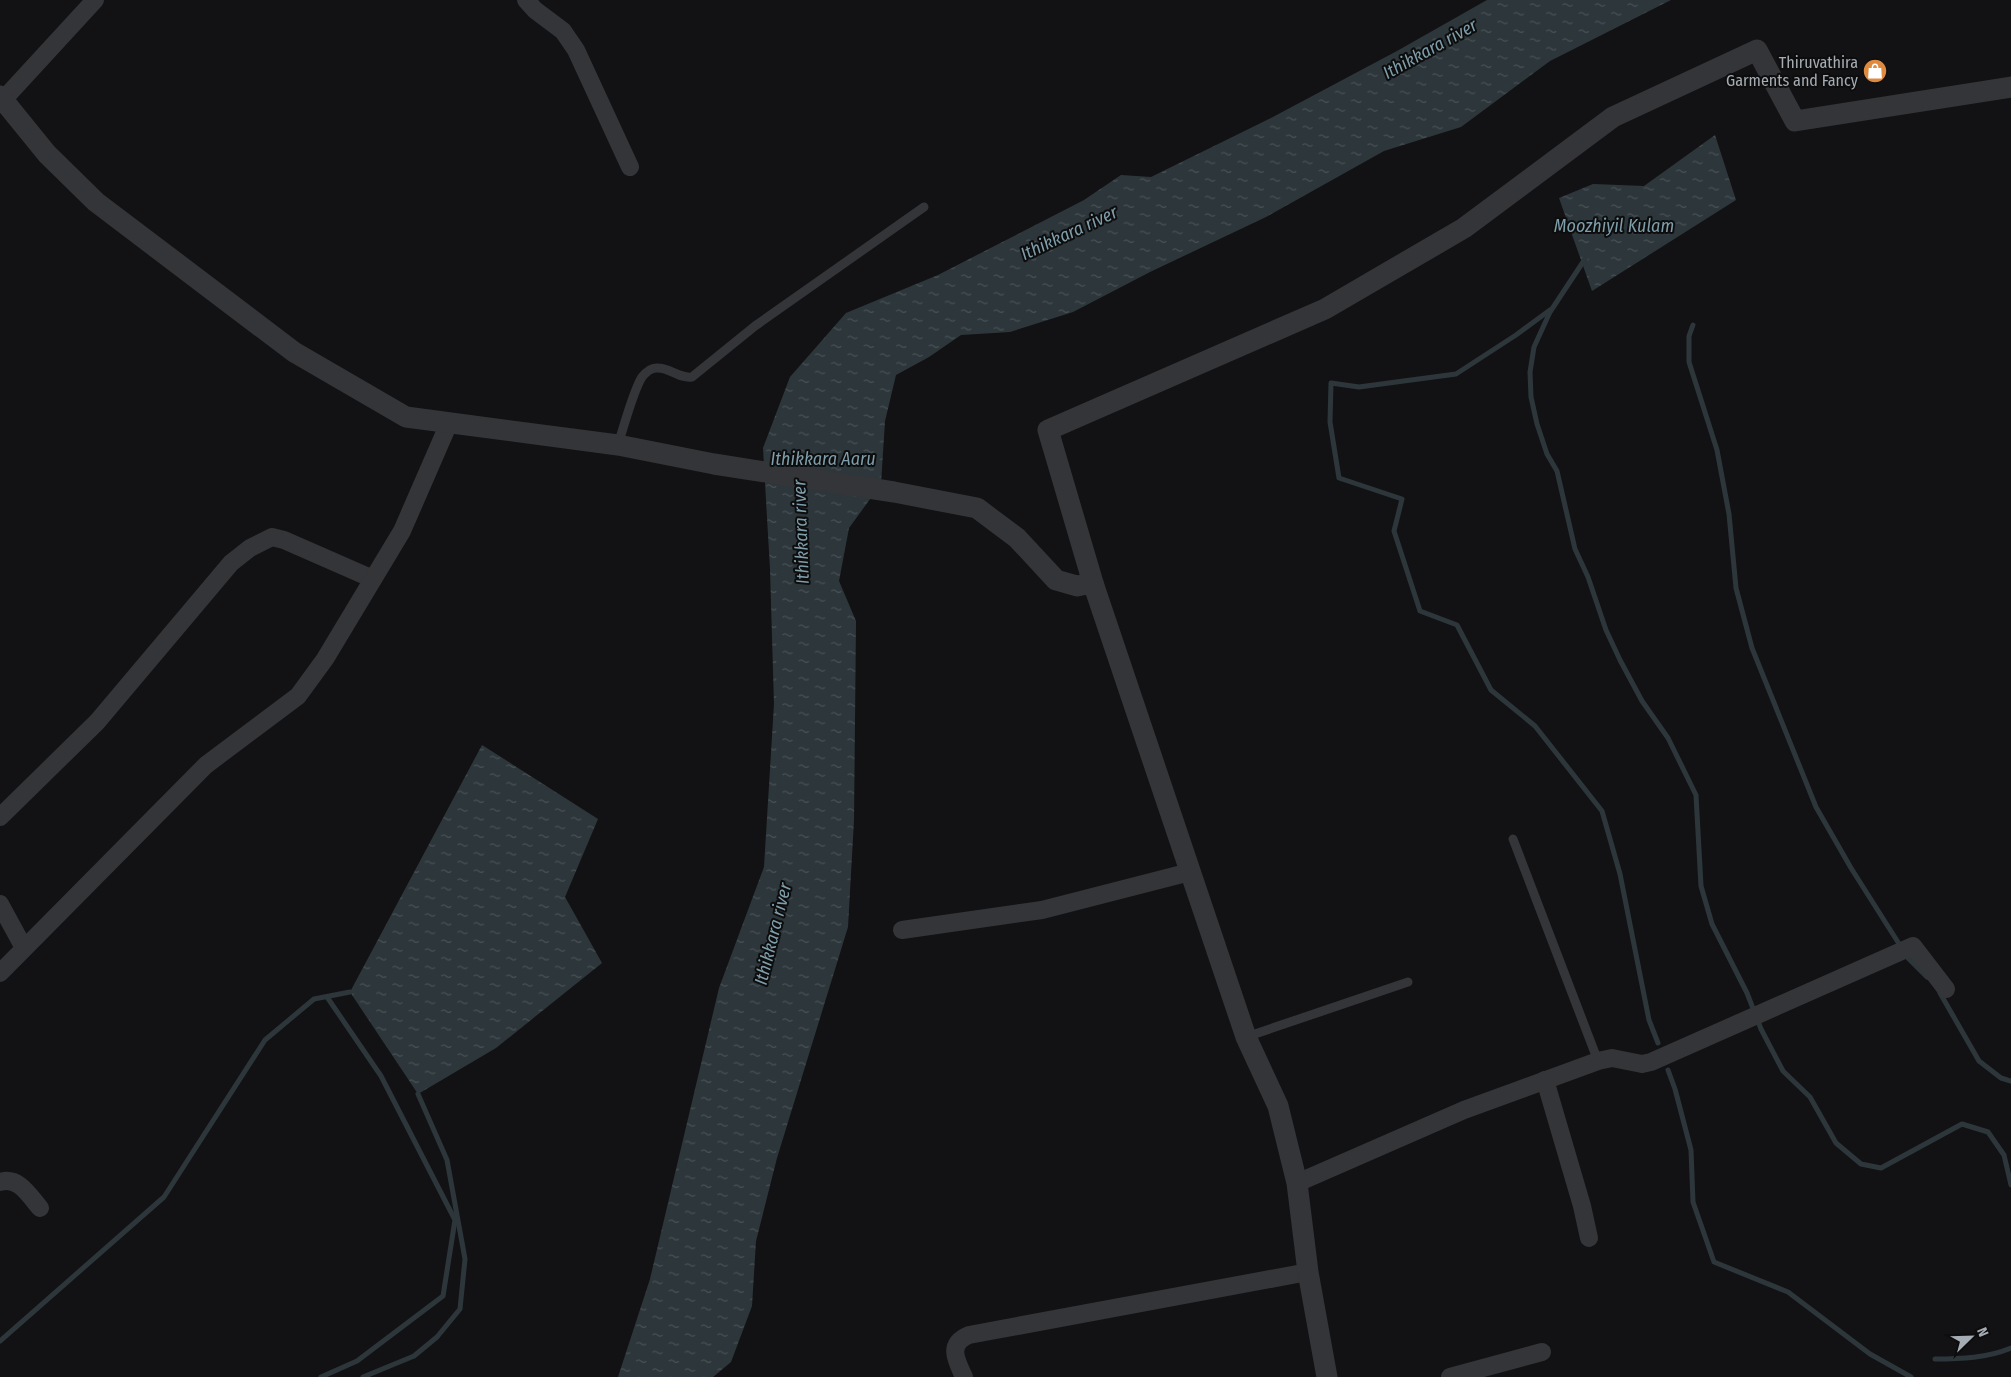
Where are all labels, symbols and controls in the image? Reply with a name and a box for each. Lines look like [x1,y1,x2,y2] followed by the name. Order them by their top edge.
[1379,14,1482,84] water label: Ithikkara river
[1726,53,1859,90] place label: Thiruvathira Garments and Fancy
[1862,58,1888,84] shop icon: Thiruvathira Garments and Fancy
[1017,201,1122,265] water label: Ithikkara river
[1554,215,1674,237] water label: Moozhiyil Kulam
[770,448,876,470] water label: Ithikkara Aaru
[788,479,814,585] water label: Ithikkara river
[750,880,796,987] water label: Ithikkara river
[1946,1312,1996,1362] north arrow
[1973,1325,1992,1339] text: N

